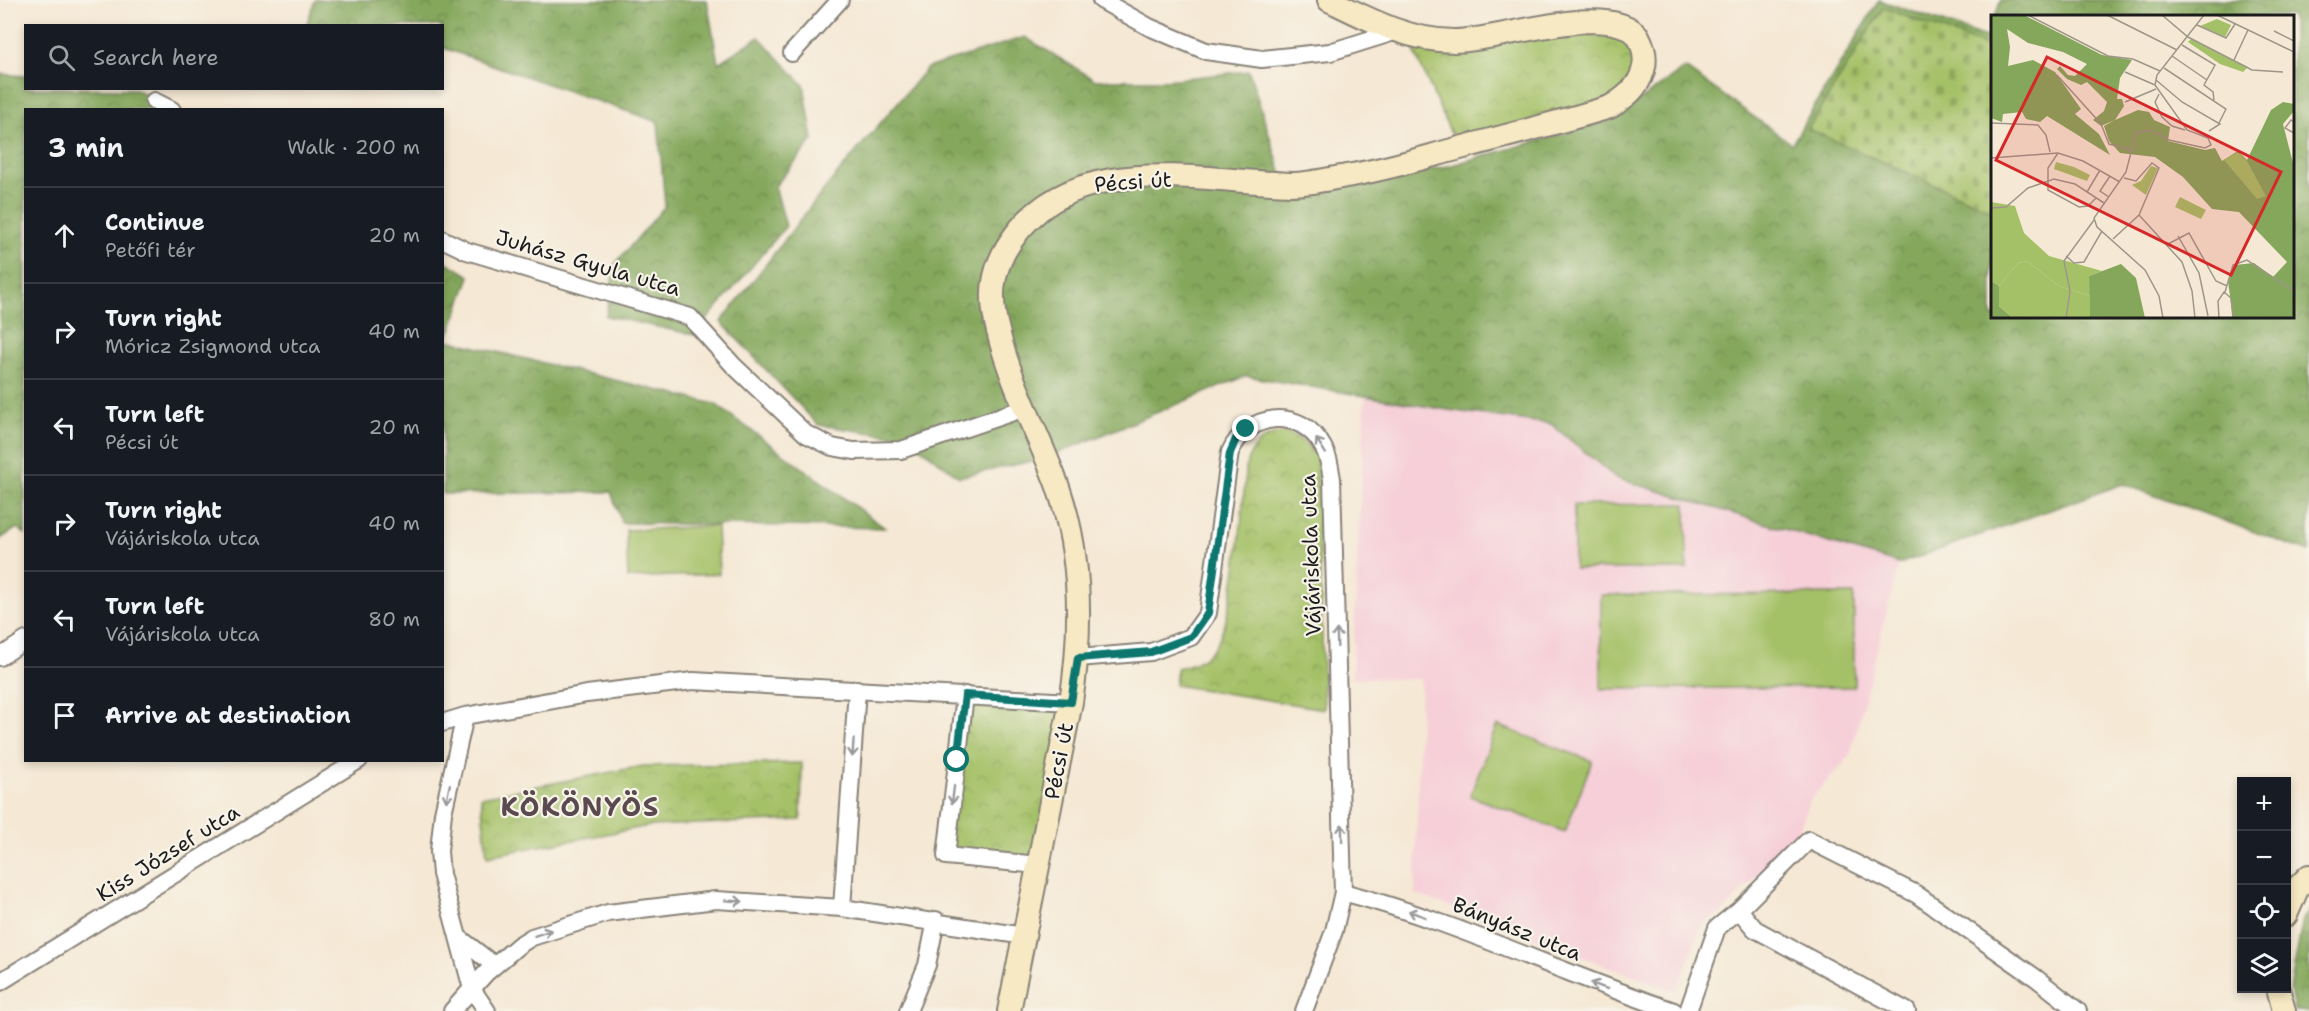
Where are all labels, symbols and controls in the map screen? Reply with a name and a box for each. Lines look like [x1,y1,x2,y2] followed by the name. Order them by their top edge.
[1991,15,2294,318] inset map
[24,24,444,90] search box
[45,41,78,74] icon: search
[93,43,219,72] text: Search here
[48,130,124,165] text: 3 min
[287,134,420,160] text: Walk · 200 m
[1093,165,1173,199] street label: Pécsi út
[105,208,205,237] text: Continue
[48,219,81,252] icon: ahead
[369,222,420,248] text: 20 m
[493,223,683,303] street label: Juhász Gyula utca
[105,237,196,263] text: Petőfi tér
[105,304,222,333] text: Turn right
[48,315,81,348] icon: right
[368,318,420,344] text: 40 m
[105,333,320,359] text: Móricz Zsigmond utca
[105,400,204,429] text: Turn left
[48,411,81,444] icon: left
[369,414,420,440] text: 20 m
[1232,415,1258,441] route end
[105,429,179,455] text: Pécsi út
[1314,437,1327,454] one-way arrow
[1294,473,1328,637] street label: Vájáriskola utca
[105,496,222,525] text: Turn right
[48,507,81,540] icon: right
[368,510,420,536] text: 40 m
[105,525,260,551] text: Vájáriskola utca
[105,592,204,621] text: Turn left
[48,603,81,636] icon: left
[368,606,420,632] text: 80 m
[105,621,260,647] text: Vájáriskola utca
[1331,629,1342,649] one-way arrow
[48,699,81,732] icon: arrive
[105,701,351,730] text: Arrive at destination
[1038,720,1080,802] street label: Pécsi út
[847,737,858,757] one-way arrow
[943,746,969,772] route start
[2237,777,2291,993] map controls
[2237,777,2291,831] button: +
[441,783,453,802] one-way arrow
[947,785,958,805] one-way arrow
[500,788,660,825] district label: KÖKÖNYÖS
[91,798,245,908] street label: Kiss József utca
[1336,824,1348,844] one-way arrow
[2237,831,2291,885] button: −
[2237,885,2291,939] button: locate
[1448,890,1586,968] street label: Bányász utca
[723,896,743,907] one-way arrow
[1408,908,1427,919] one-way arrow
[533,927,552,938] one-way arrow
[2237,939,2291,993] button: layers
[1590,979,1608,990] one-way arrow

